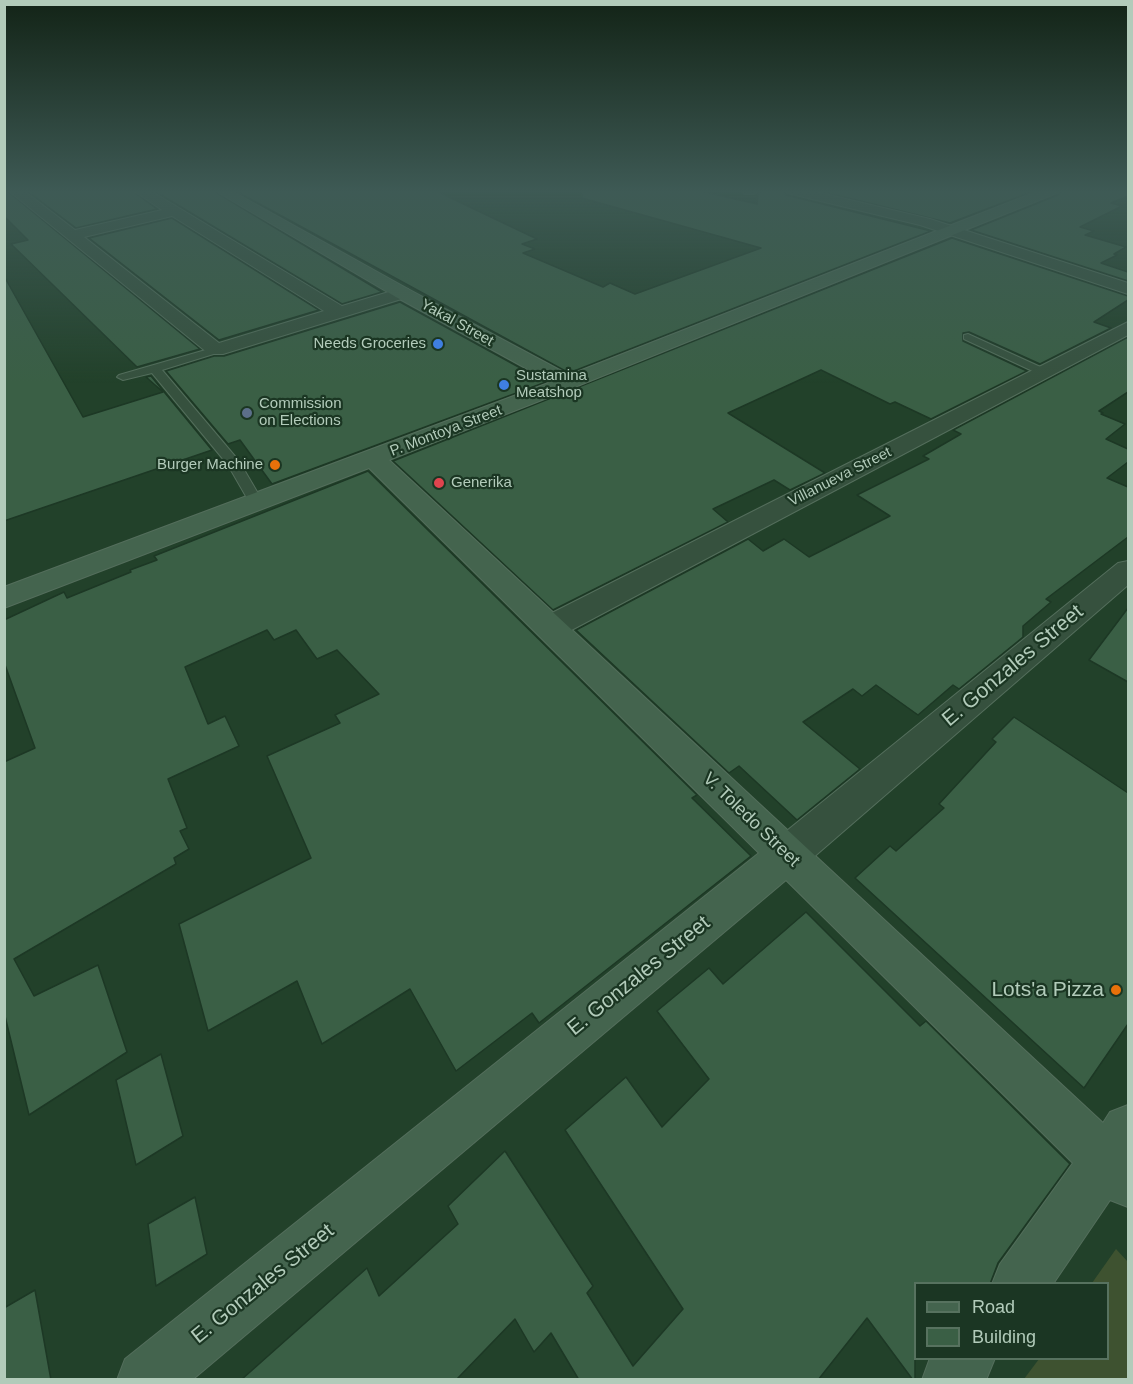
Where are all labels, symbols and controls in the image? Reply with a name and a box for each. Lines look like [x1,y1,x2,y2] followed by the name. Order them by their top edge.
[417,296,497,350] street label: Yakal Street
[313,335,426,353] place label: Needs Groceries
[431,337,445,351] marker: Needs Groceries
[516,367,587,402] place label: Sustamina Meatshop
[497,378,511,392] marker: Sustamina Meatshop
[259,395,342,430] place label: Commission on Elections
[388,401,504,461] street label: P. Montoya Street
[240,406,254,420] marker: Commission on Elections
[786,443,894,511] street label: Villanueva Street
[157,456,263,474] place label: Burger Machine
[268,458,282,472] marker: Burger Machine
[451,474,512,492] place label: Generika
[432,476,446,490] marker: Generika
[937,600,1089,732] street label: E. Gonzales Street
[698,768,804,872] street label: V. Toledo Street
[563,911,715,1041] street label: E. Gonzales Street
[991,977,1104,1003] place label: Lots'a Pizza
[1109,983,1123,997] marker: Lots'a Pizza
[187,1219,339,1349] street label: E. Gonzales Street
[914,1282,1109,1360] legend
[972,1297,1015,1317] text: Road
[972,1327,1036,1347] text: Building

